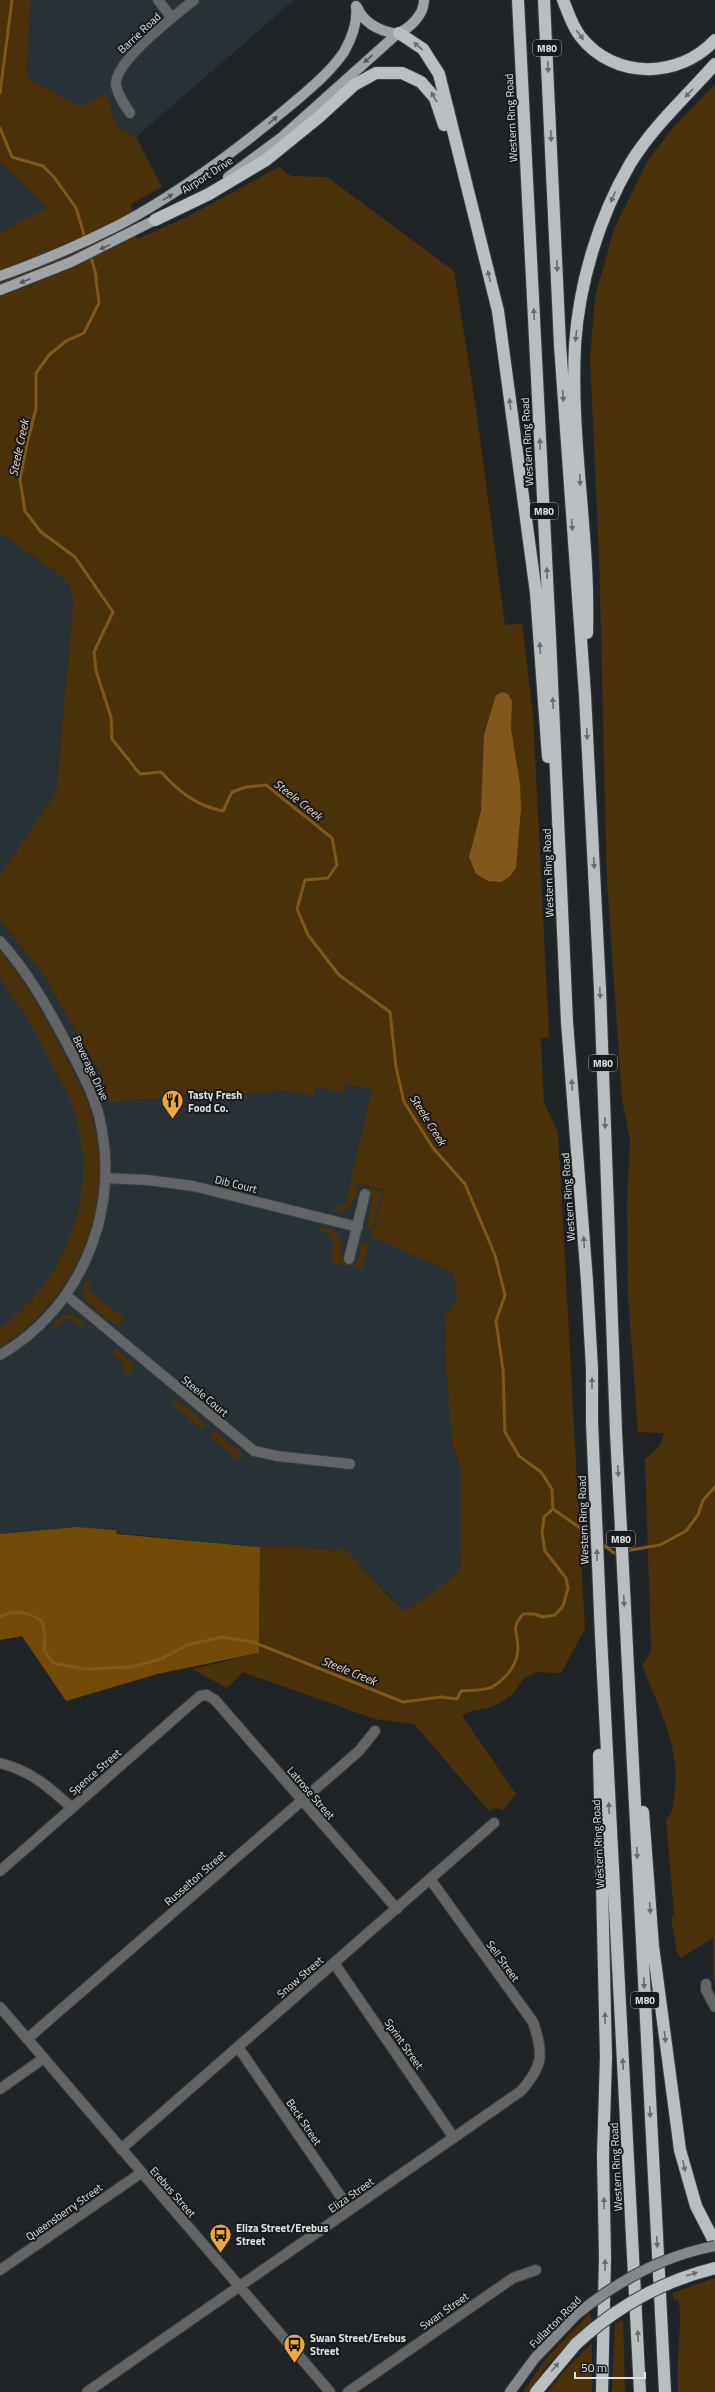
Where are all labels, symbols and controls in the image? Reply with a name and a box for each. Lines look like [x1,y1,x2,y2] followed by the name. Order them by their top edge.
[114,9,164,57] street label: Barrie Road
[576,30,584,40] one-way arrow
[533,40,561,56] road number: M80
[413,41,424,50] one-way arrow
[363,55,373,64] one-way arrow
[544,61,551,73] one-way arrow
[501,73,521,163] street label: Western Ring Road
[684,88,694,98] one-way arrow
[430,91,437,103] one-way arrow
[268,115,278,124] one-way arrow
[548,130,554,143] one-way arrow
[178,152,236,198] street label: Airport Drive
[610,192,616,204] one-way arrow
[162,193,174,200] one-way arrow
[99,243,111,250] one-way arrow
[553,260,560,272] one-way arrow
[486,270,492,282] one-way arrow
[18,278,30,284] one-way arrow
[530,308,537,320] one-way arrow
[573,330,580,342] one-way arrow
[560,390,567,402] one-way arrow
[517,397,537,487] street label: Western Ring Road
[507,398,513,410] one-way arrow
[3,416,34,478] water label: Steele Creek
[537,437,543,450] one-way arrow
[576,474,583,486] one-way arrow
[530,503,558,519] road number: M80
[568,519,575,531] one-way arrow
[544,566,550,579] one-way arrow
[536,642,543,654] one-way arrow
[550,697,557,709] one-way arrow
[584,728,590,741] one-way arrow
[270,774,328,826] water label: Steele Creek
[538,828,558,918] street label: Western Ring Road
[590,857,597,869] one-way arrow
[597,987,603,1000] one-way arrow
[69,1033,113,1103] street label: Beverage Drive
[589,1055,617,1071] road number: M80
[568,1079,575,1091] one-way arrow
[188,1087,242,1116] place label: Tasty Fresh Food Co.
[159,1088,185,1121] restaurant icon: Tasty Fresh Food Co.
[405,1090,453,1151] water label: Steele Creek
[601,1117,608,1129] one-way arrow
[557,1152,579,1242] street label: Western Ring Road
[213,1171,259,1197] street label: Dib Court
[581,1236,588,1248] one-way arrow
[178,1372,232,1420] street label: Steele Court
[589,1376,595,1389] one-way arrow
[614,1465,621,1477] one-way arrow
[573,1475,593,1565] street label: Western Ring Road
[607,1531,635,1547] road number: M80
[594,1549,601,1561] one-way arrow
[621,1595,628,1607] one-way arrow
[319,1651,381,1691] water label: Steele Creek
[65,1745,125,1799] street label: Spence Street
[283,1763,339,1823] street label: Latrose Street
[588,1799,608,1889] street label: Western Ring Road
[606,1802,613,1814] one-way arrow
[161,1847,230,1909] street label: Russelton Street
[634,1847,640,1860] one-way arrow
[647,1902,654,1914] one-way arrow
[483,1937,523,1985] street label: Sell Street
[273,1952,327,2002] street label: Snow Street
[640,1977,647,1989] one-way arrow
[631,1992,659,2008] road number: M80
[602,2011,608,2024] one-way arrow
[381,2015,427,2073] street label: Sprint Street
[662,2031,668,2043] one-way arrow
[619,2058,626,2070] one-way arrow
[282,2095,326,2149] street label: Beck Street
[647,2106,653,2119] one-way arrow
[606,2122,626,2212] street label: Western Ring Road
[681,2159,687,2172] one-way arrow
[146,2163,200,2221] street label: Erebus Street
[325,2173,377,2217] street label: Eliza Street
[22,2179,106,2244] street label: Queensberry Street
[601,2196,607,2209] one-way arrow
[236,2220,328,2249] place label: Eliza Street/Erebus Street
[208,2221,234,2254] bus stop icon: Eliza Street/Erebus Street
[653,2236,660,2248] one-way arrow
[602,2258,608,2271] one-way arrow
[687,2271,699,2277] one-way arrow
[416,2288,472,2334] street label: Swan Street
[525,2292,585,2352] street label: Fullarton Road
[310,2330,406,2359] place label: Swan Street/Erebus Street
[634,2330,641,2342] one-way arrow
[282,2331,308,2364] bus stop icon: Swan Street/Erebus Street
[575,2354,645,2380] scale bar
[581,2358,607,2377] text: 50 m
[550,2362,559,2373] one-way arrow

